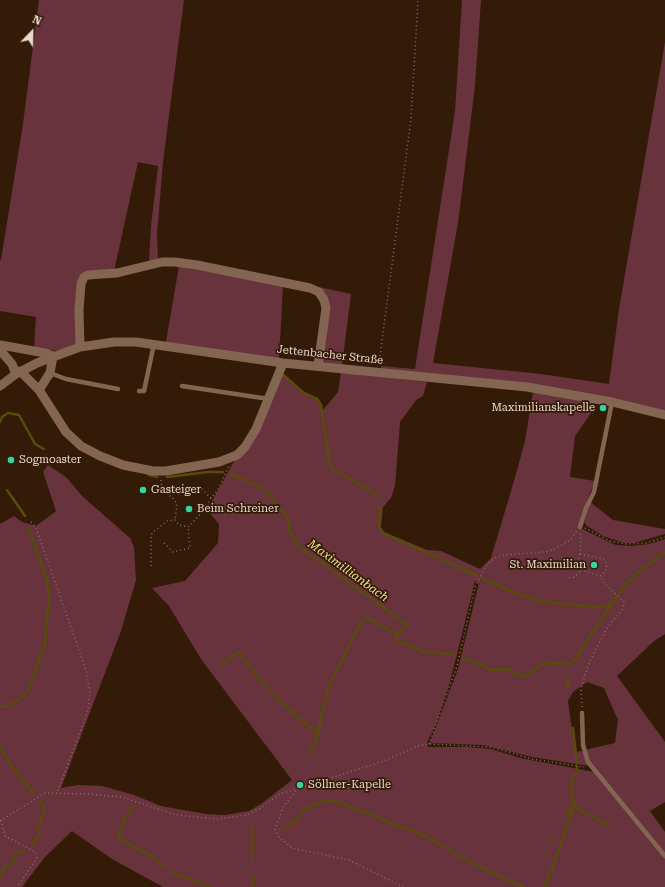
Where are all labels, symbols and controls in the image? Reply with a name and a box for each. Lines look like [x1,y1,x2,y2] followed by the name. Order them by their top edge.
[12,12,52,52] north arrow
[30,13,43,28] text: N
[276,343,384,367] street label: Jettenbacher Straße
[491,401,595,415] place label: Maximilianskapelle
[598,403,608,413] marker: Maximilianskapelle
[19,453,81,467] place label: Sogmoaster
[6,455,16,465] marker: Sogmoaster
[151,483,201,497] place label: Gasteiger
[138,485,148,495] marker: Gasteiger
[197,502,279,516] place label: Beim Schreiner
[184,504,194,514] marker: Beim Schreiner
[305,537,391,605] water label: Maximillianbach
[509,558,586,572] place label: St. Maximilian
[589,560,599,570] marker: St. Maximilian
[308,778,391,792] place label: Söllner-Kapelle
[295,780,305,790] marker: Söllner-Kapelle

